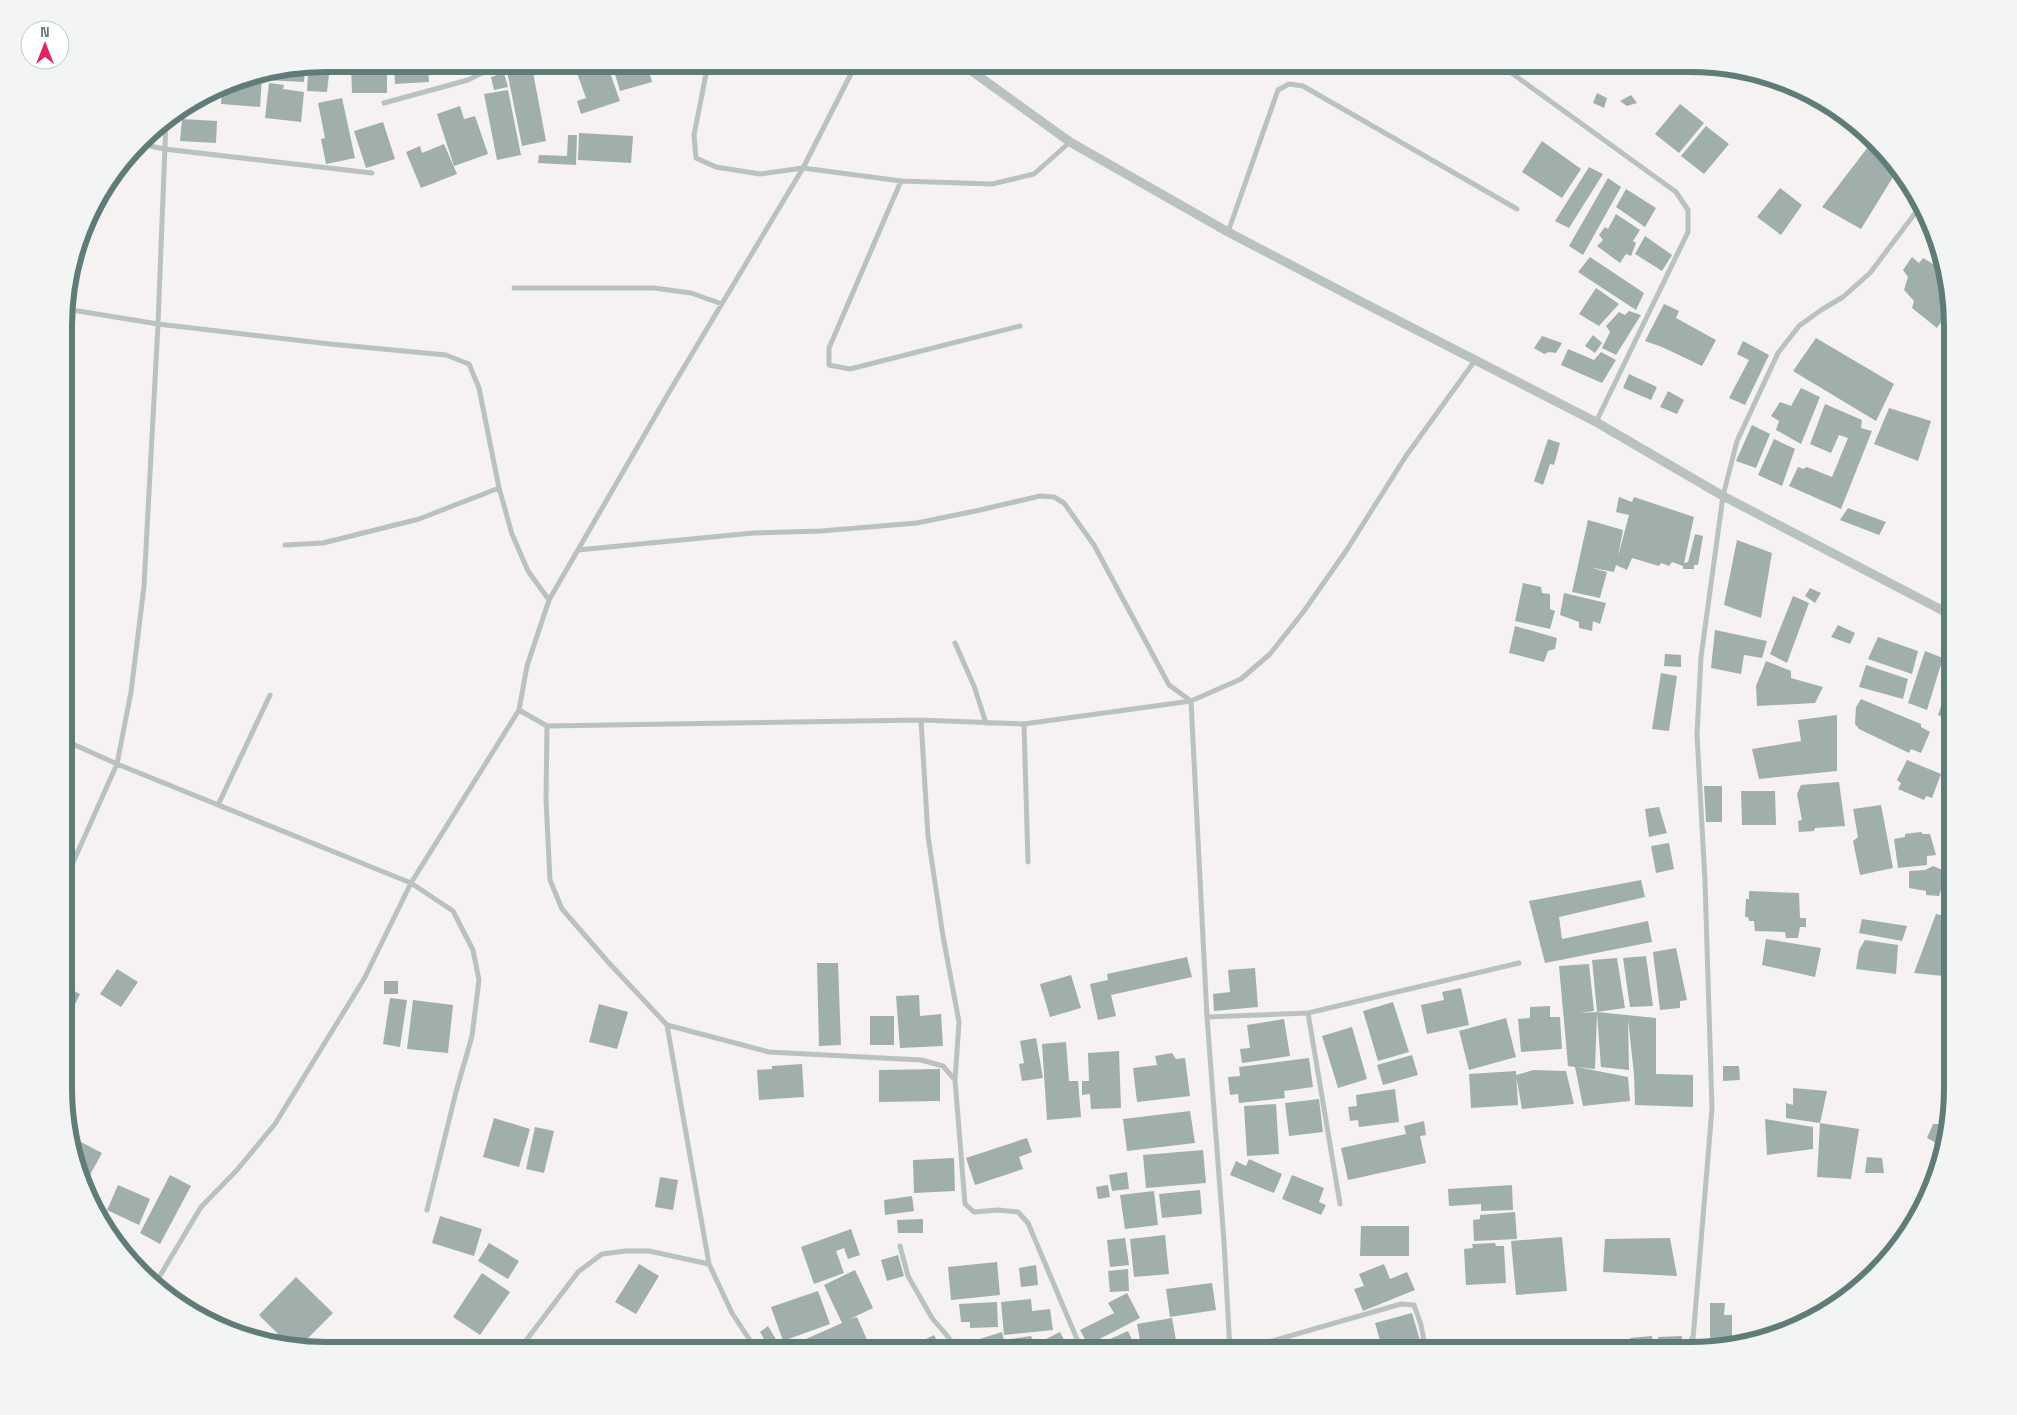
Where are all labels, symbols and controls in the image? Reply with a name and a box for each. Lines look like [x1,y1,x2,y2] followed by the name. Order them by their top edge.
[20,20,70,70] north arrow
[40,23,50,41] text: N

